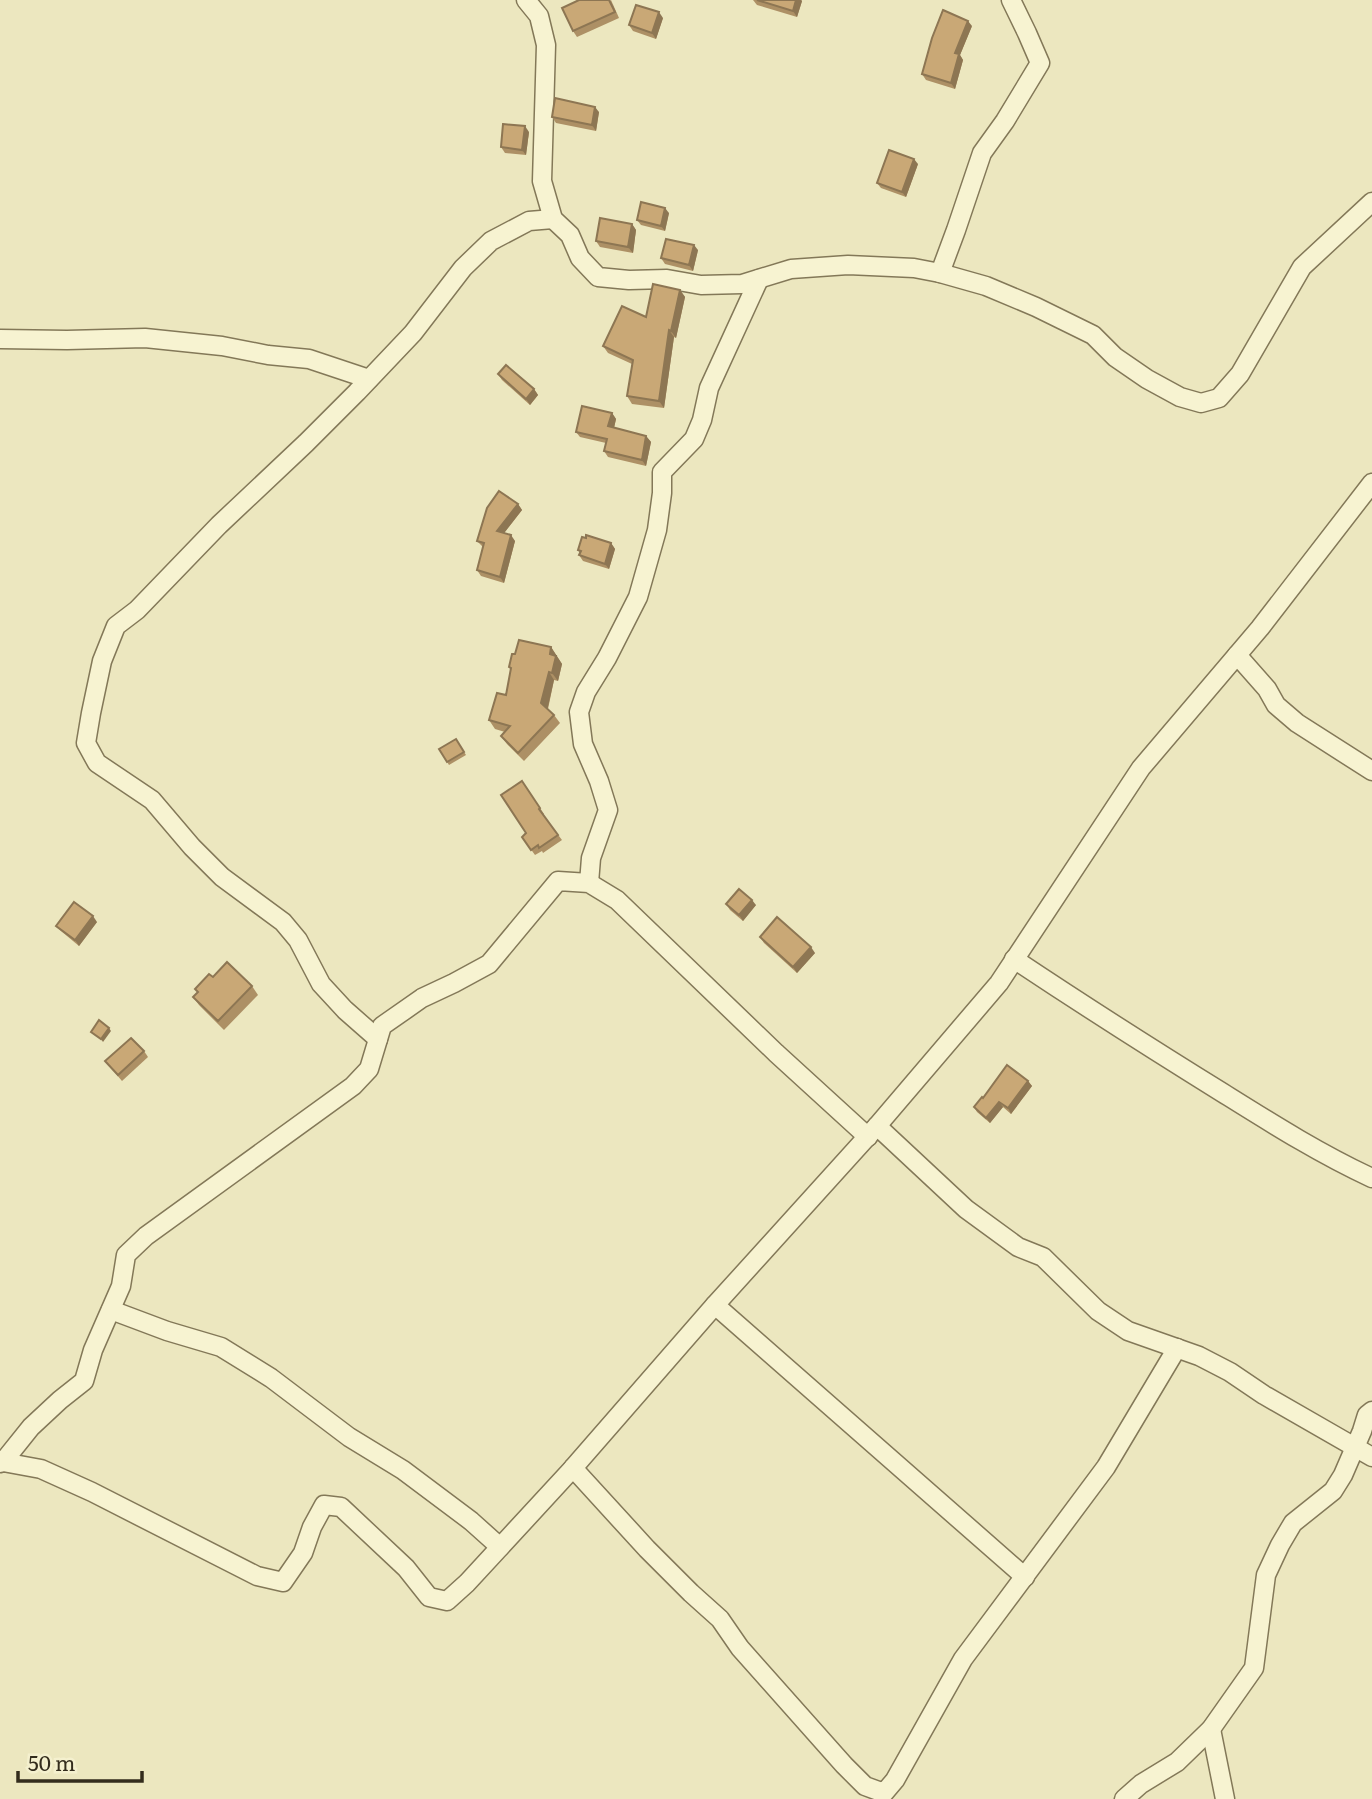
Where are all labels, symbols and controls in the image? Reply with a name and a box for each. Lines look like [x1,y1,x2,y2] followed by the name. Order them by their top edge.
[18,1740,142,1784] scale bar
[28,1746,75,1777] text: 50 m

